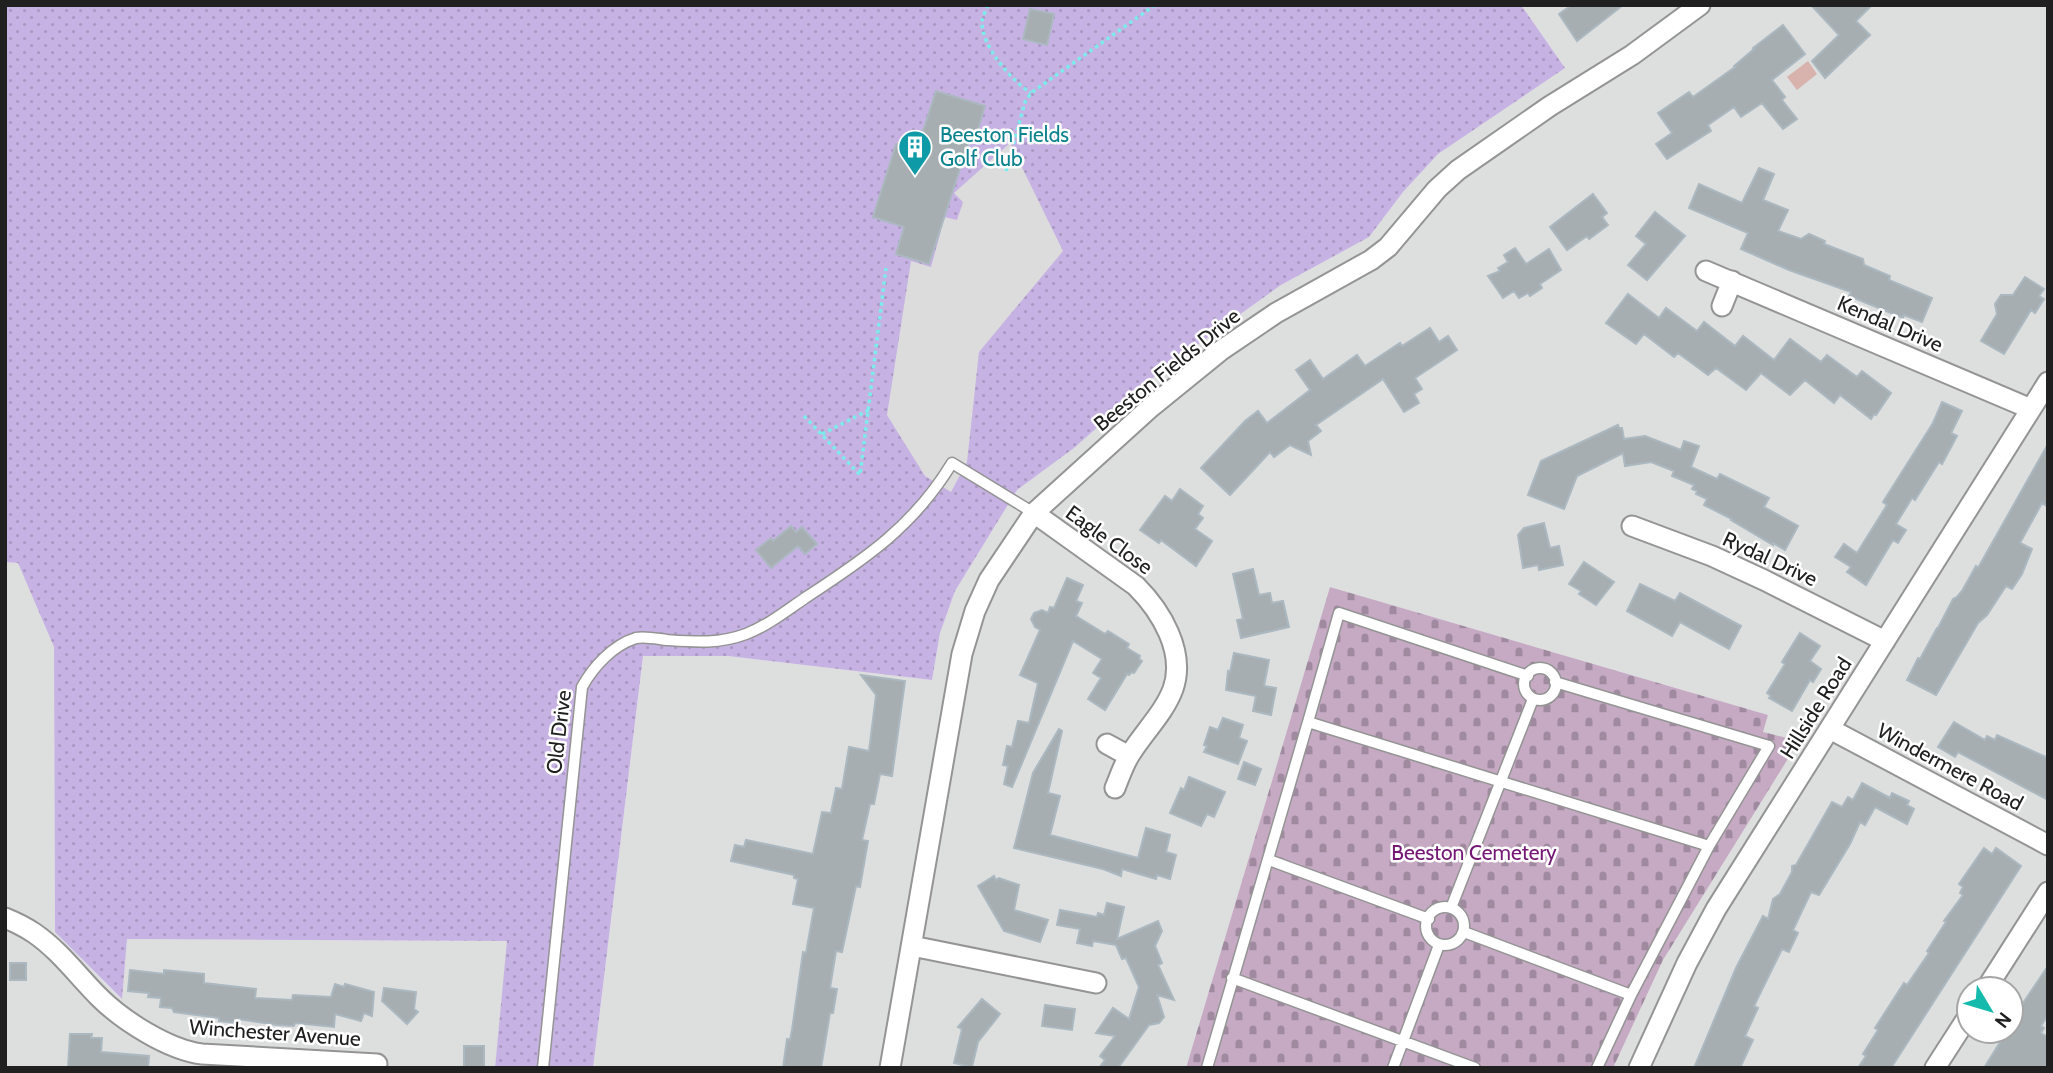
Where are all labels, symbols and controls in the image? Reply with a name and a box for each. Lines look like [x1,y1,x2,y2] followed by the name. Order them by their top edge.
[940,122,1069,171] place label: Beeston Fields Golf Club
[896,128,934,177] building icon: Beeston Fields Golf Club
[1834,290,1947,357] street label: Kendal Drive
[1089,303,1245,436] street label: Beeston Fields Drive
[1061,500,1158,580] street label: Eagle Close
[1719,526,1822,591] street label: Rydal Drive
[1775,652,1857,763] street label: Hillside Road
[541,688,576,775] street label: Old Drive
[1873,718,2027,816] street label: Windermere Road
[1391,840,1557,865] park label: Beeston Cemetery
[1955,975,2025,1045] north arrow
[1990,1008,2016,1033] text: N
[188,1014,362,1051] street label: Winchester Avenue

